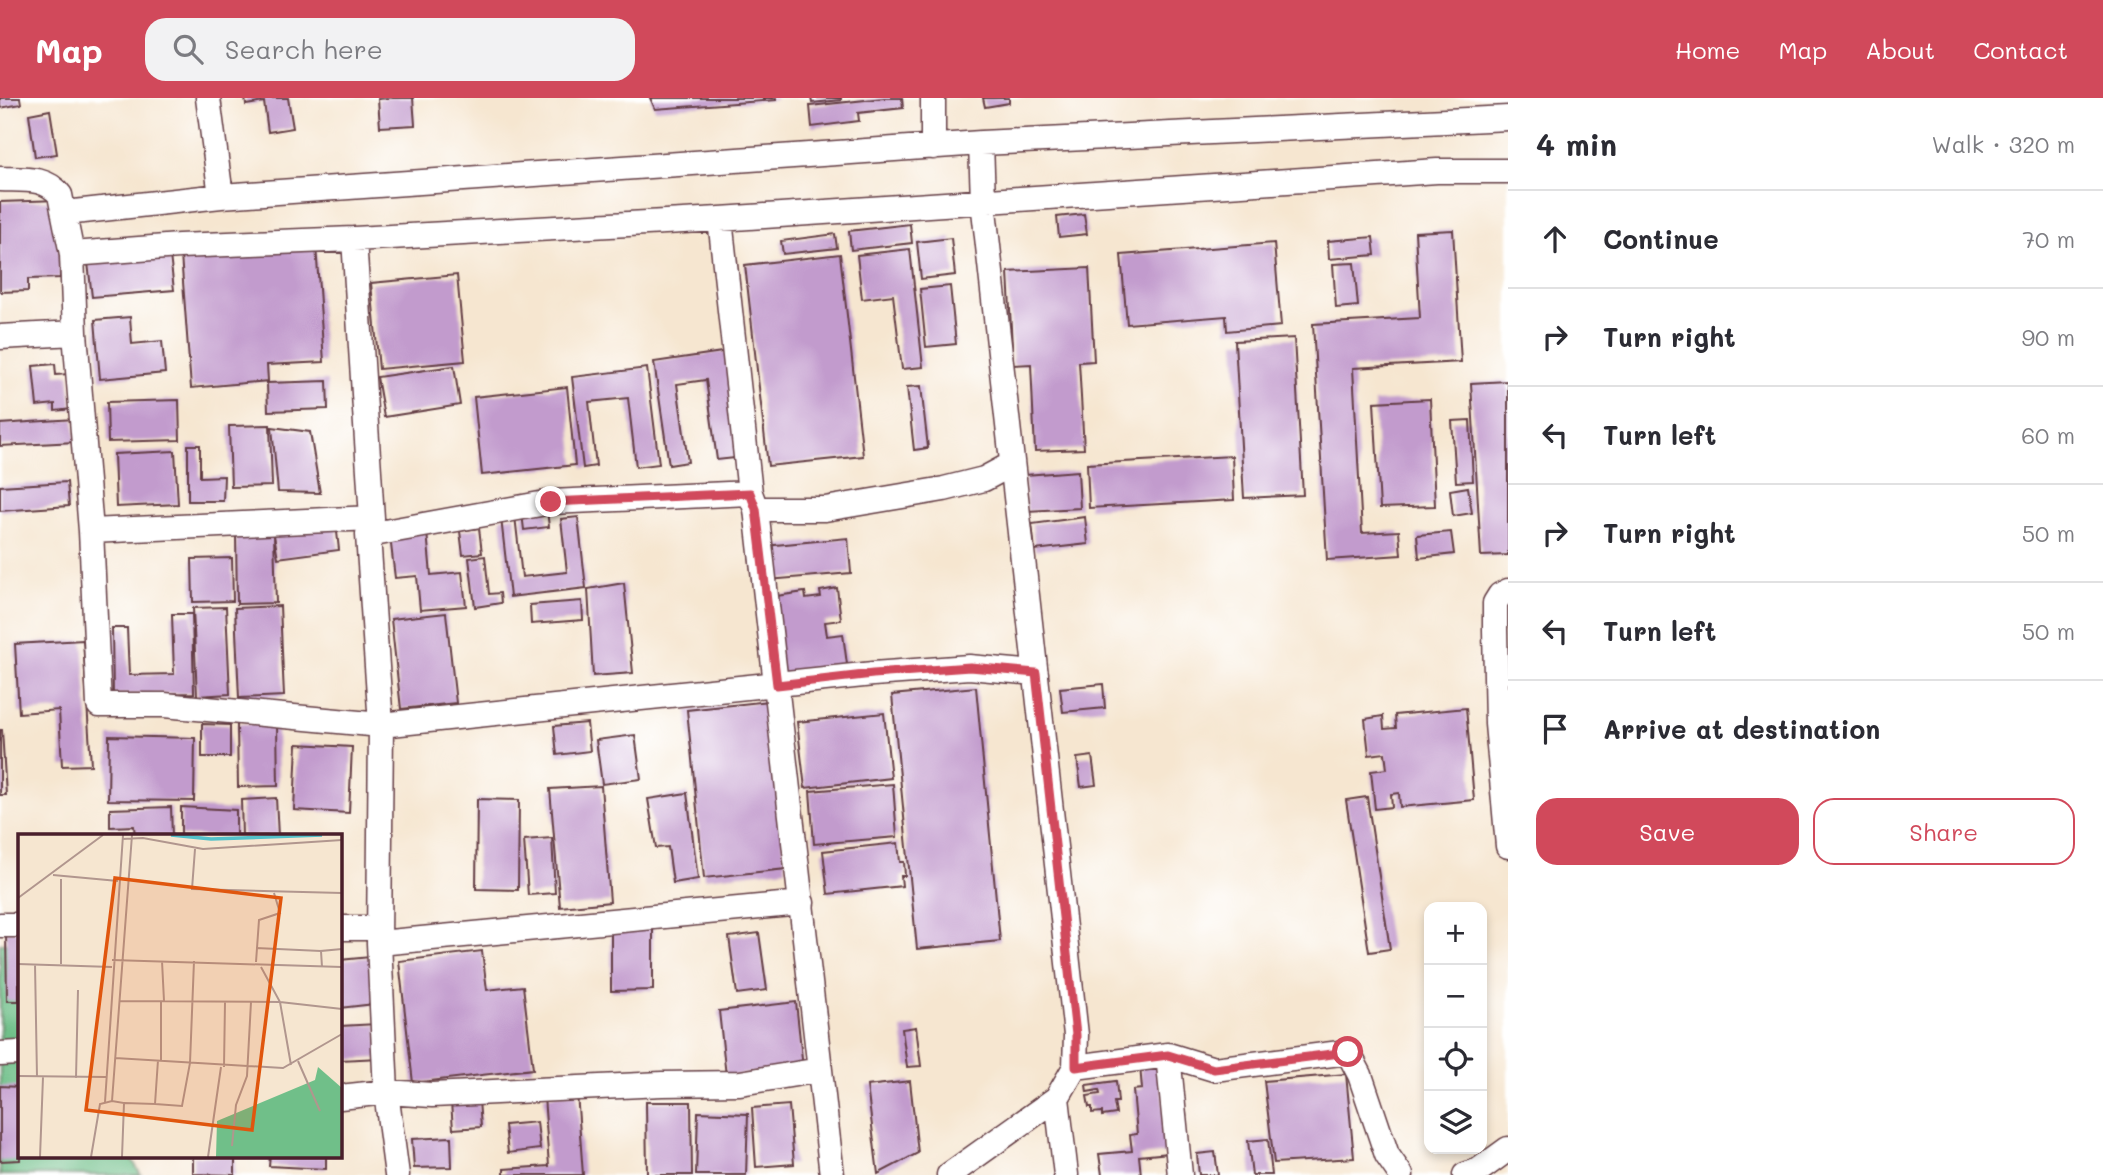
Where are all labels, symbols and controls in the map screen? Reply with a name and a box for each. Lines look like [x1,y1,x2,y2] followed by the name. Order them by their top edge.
[145,18,635,81] search box
[35,28,103,71] text: Map
[169,30,207,68] icon: search
[225,32,383,66] text: Search here
[1675,34,1740,65] text: Home
[1778,34,1827,65] text: Map
[1865,34,1935,65] text: About
[1973,34,2068,65] text: Contact
[1536,124,1617,164] text: 4 min
[1932,129,2075,159] text: Walk · 320 m
[1536,220,1574,258] icon: ahead
[1603,222,1719,256] text: Continue
[2022,224,2075,254] text: 70 m
[1536,318,1574,356] icon: right
[1603,320,1736,354] text: Turn right
[2022,322,2075,352] text: 90 m
[1536,416,1574,454] icon: left
[1603,418,1716,452] text: Turn left
[2021,420,2075,450] text: 60 m
[535,486,566,517] route end
[1536,514,1574,552] icon: right
[1603,516,1736,550] text: Turn right
[2022,518,2075,548] text: 50 m
[1536,612,1574,650] icon: left
[1603,614,1716,648] text: Turn left
[2022,616,2075,646] text: 50 m
[1536,710,1574,748] icon: arrive
[1603,712,1880,746] text: Arrive at destination
[1536,798,1799,865] button: Save
[1813,798,2075,865] button: Share
[18,834,341,1158] inset map
[1424,902,1487,1154] map controls
[1424,902,1487,965] button: +
[1424,965,1487,1028] button: −
[1424,1028,1487,1091] button: locate
[1332,1036,1363,1067] route start
[1424,1091,1487,1154] button: layers

